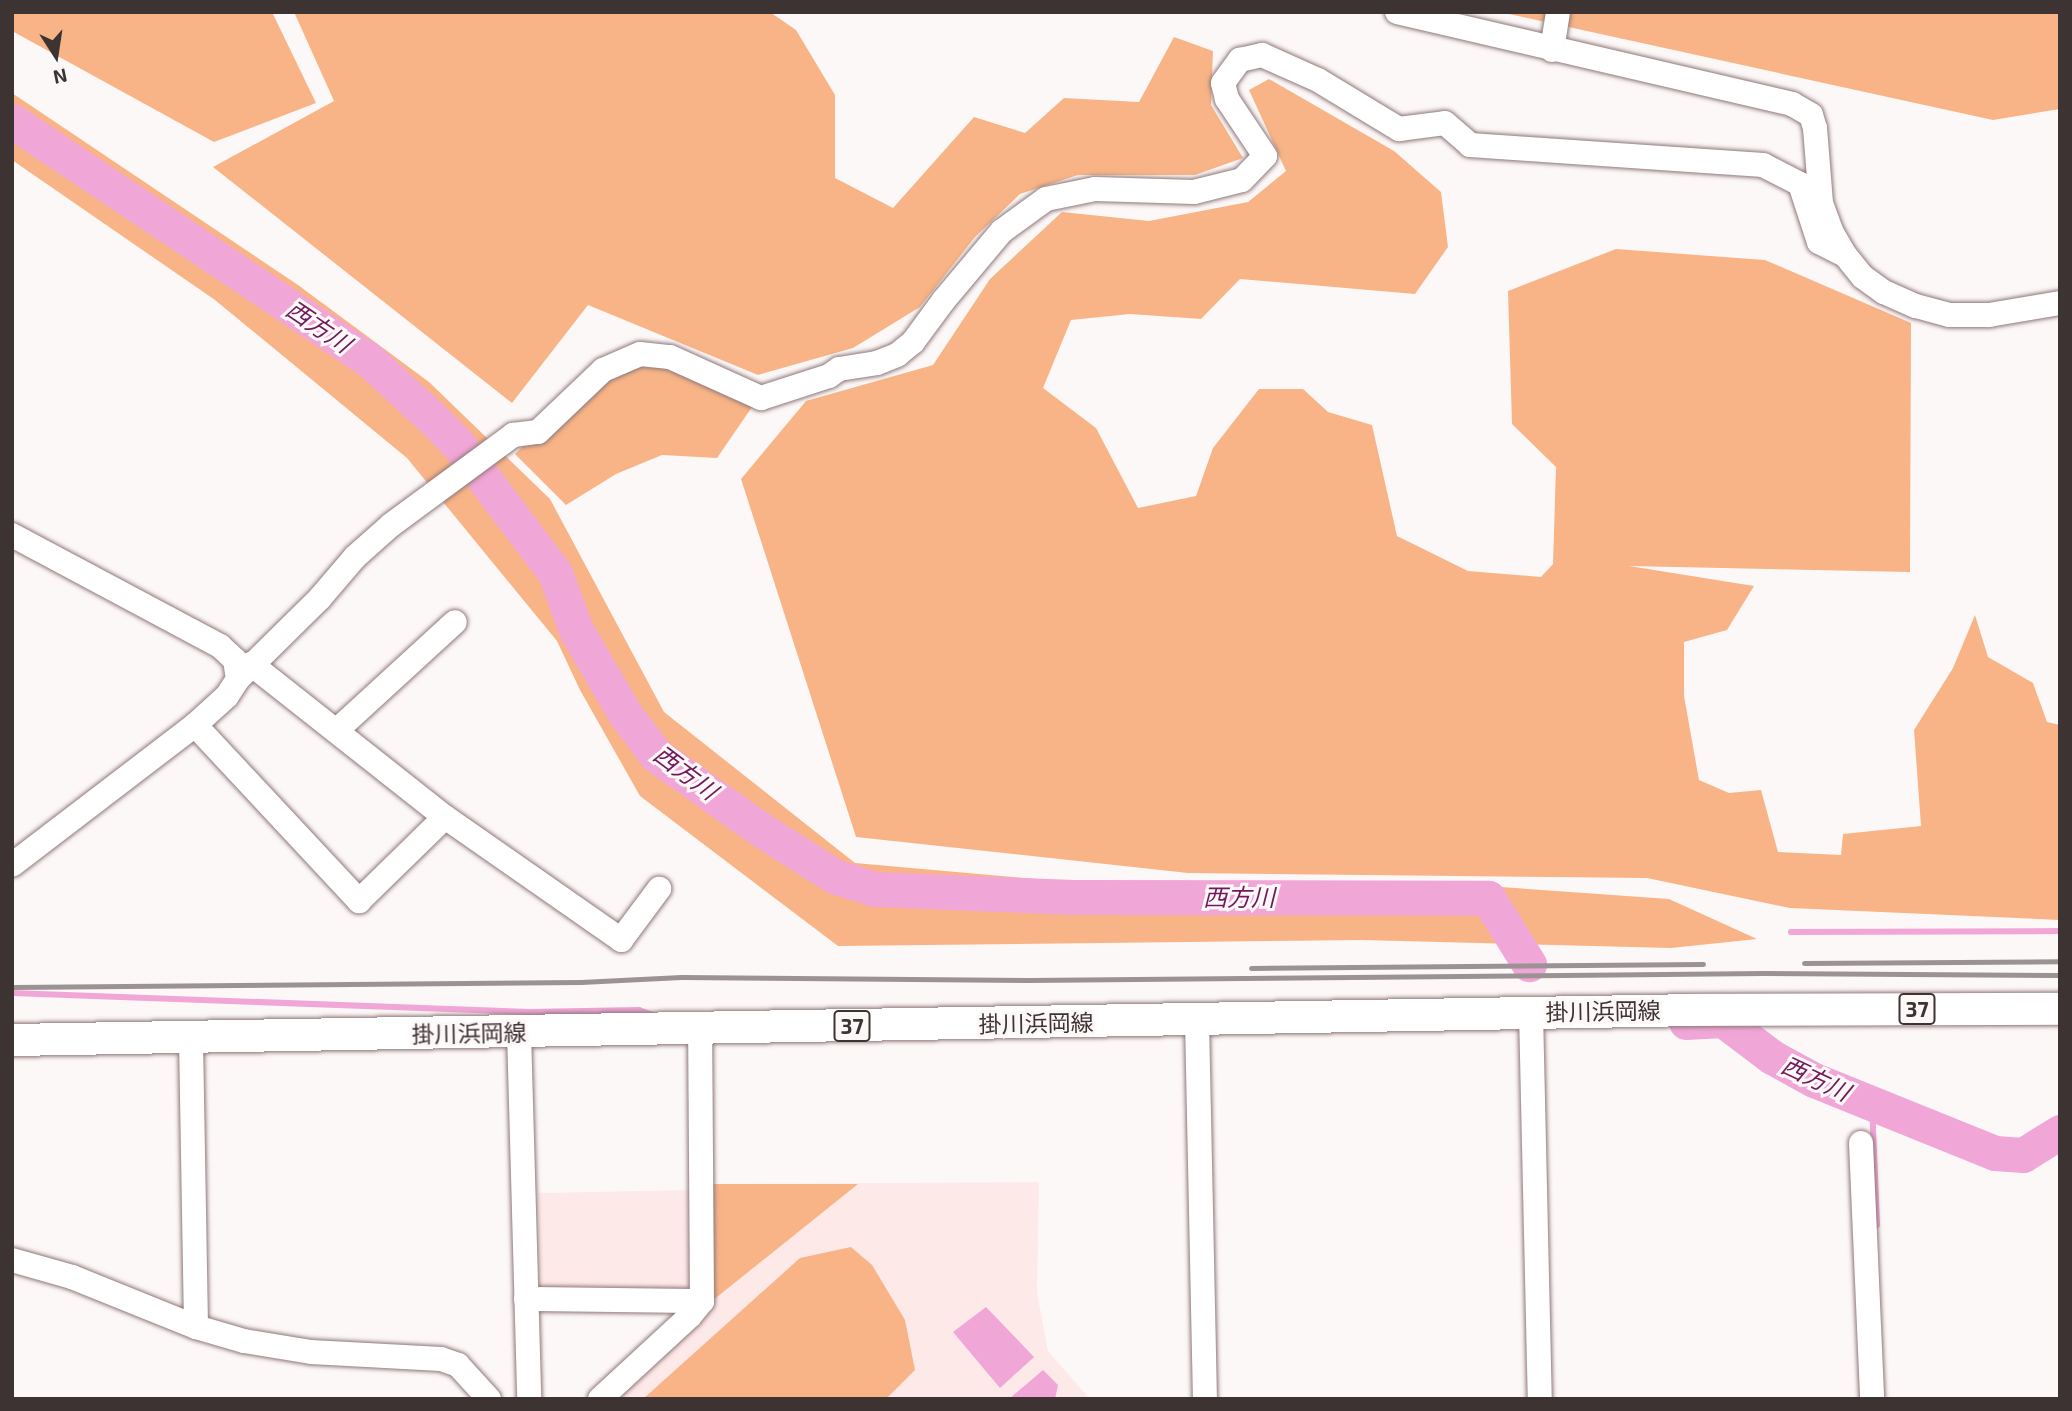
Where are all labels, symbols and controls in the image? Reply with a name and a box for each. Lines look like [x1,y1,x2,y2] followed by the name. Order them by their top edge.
[21,21,91,91] north arrow
[51,64,70,90] text: N
[281,294,357,358] water label: 西方川
[649,739,723,805] water label: 西方川
[1203,883,1275,911] water label: 西方川
[1898,992,1936,1026] road number: 37
[1545,996,1661,1026] street label: 掛川浜岡線
[978,1008,1094,1038] street label: 掛川浜岡線
[833,1009,871,1044] road number: 37
[411,1018,527,1048] street label: 掛川浜岡線
[1777,1050,1855,1106] water label: 西方川

